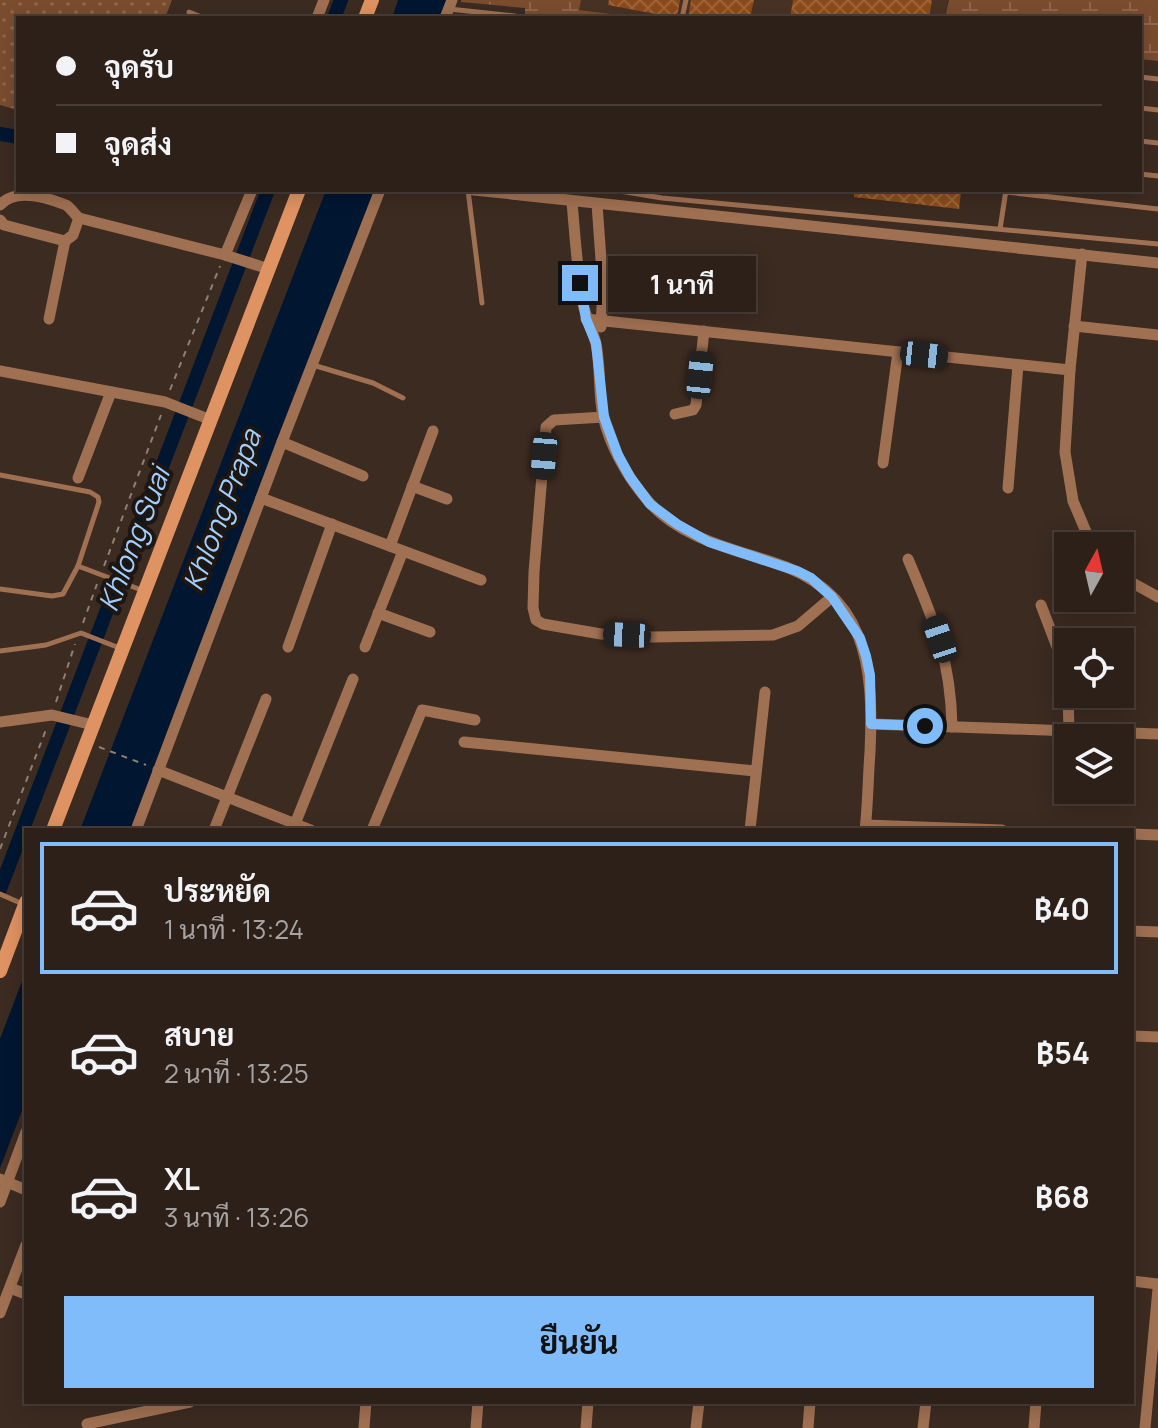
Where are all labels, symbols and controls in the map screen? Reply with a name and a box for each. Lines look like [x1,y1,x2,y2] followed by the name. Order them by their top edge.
[104,46,174,87] text: จุดรับ
[104,123,172,164] text: จุดส่ง
[608,255,756,311] callout: 1 นาที
[562,265,598,301] route end
[650,266,714,302] text: 1 นาที
[899,341,949,369] car
[686,350,714,400] car
[173,422,270,595] water label: Khlong Prapa
[530,431,558,481] car
[88,458,179,616] water label: Khlong Suai
[1054,532,1134,612] north arrow
[1054,532,1134,804] map controls
[921,612,959,666] car
[602,622,652,648] car
[1054,628,1134,708] button: locate
[907,708,943,744] route start
[1054,724,1134,804] button: layers
[164,870,271,911] text: ประหยัด
[68,872,140,944] icon: car
[1034,888,1090,929] text: ฿40
[164,911,304,947] text: 1 นาที · 13:24
[164,1014,234,1055] text: สบาย
[68,1016,140,1088] icon: car
[1036,1032,1090,1073] text: ฿54
[164,1055,309,1091] text: 2 นาที · 13:25
[164,1158,200,1199] text: XL
[68,1160,140,1232] icon: car
[1035,1176,1090,1217] text: ฿68
[164,1199,309,1235] text: 3 นาที · 13:26
[64,1296,1094,1388] button: ยืนยัน

